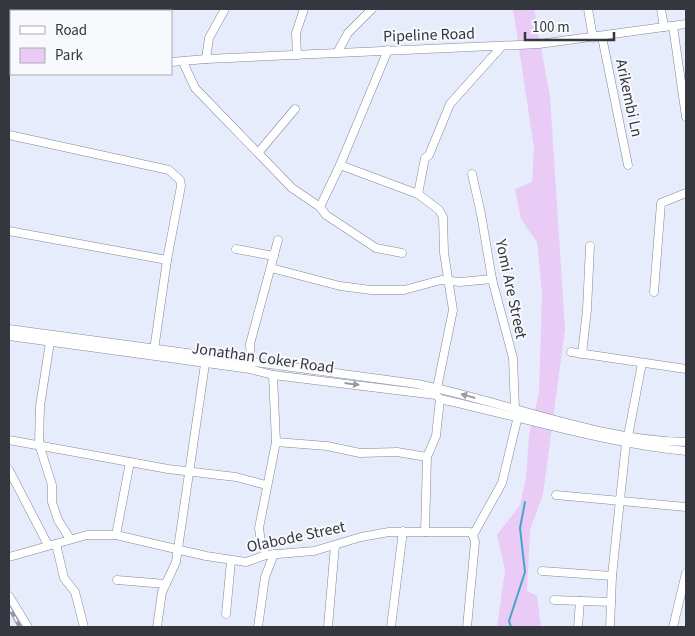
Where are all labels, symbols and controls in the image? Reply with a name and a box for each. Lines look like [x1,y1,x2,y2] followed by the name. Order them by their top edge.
[10,10,172,75] legend
[525,10,614,42] scale bar
[532,17,570,38] text: 100 m
[55,20,87,41] text: Road
[383,22,475,48] street label: Pipeline Road
[55,45,84,66] text: Park
[610,57,648,139] street label: Arikembi Ln
[489,236,532,341] street label: Yomi Are Street
[190,337,336,379] street label: Jonathan Coker Road
[344,380,360,388] one-way arrow
[460,392,476,400] one-way arrow
[245,516,348,558] street label: Olabode Street

